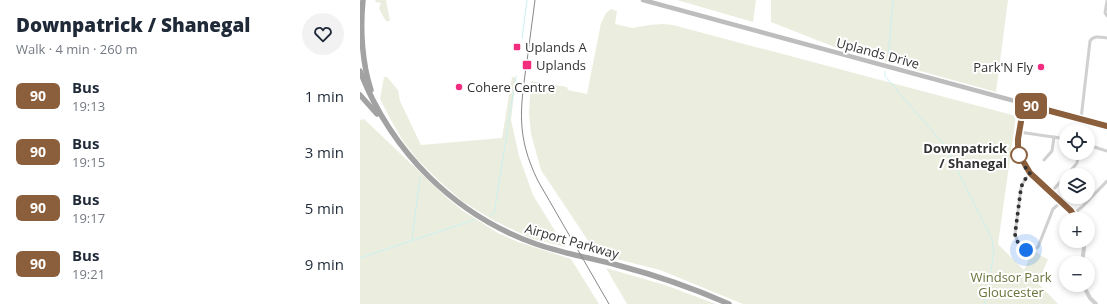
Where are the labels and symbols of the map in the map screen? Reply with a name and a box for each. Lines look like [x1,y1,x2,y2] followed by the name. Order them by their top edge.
[834,33,922,73] street label: Uplands Drive
[525,38,587,56] place label: Uplands A
[512,42,522,52] marker: Uplands A
[536,56,586,74] place label: Uplands
[973,58,1033,76] place label: Park'N Fly
[521,59,533,71] marker: Uplands
[1036,62,1046,72] marker: Park'N Fly
[467,78,555,96] place label: Cohere Centre
[454,82,464,92] marker: Cohere Centre
[1013,93,1049,119] line badge: 90
[923,139,1008,172] place label: Downpatrick / Shanegal
[1010,146,1028,164] marker: Downpatrick / Shanegal
[523,219,622,263] street label: Airport Parkway
[1016,240,1036,260] your location
[970,268,1052,301] park label: Windsor Park Gloucester

